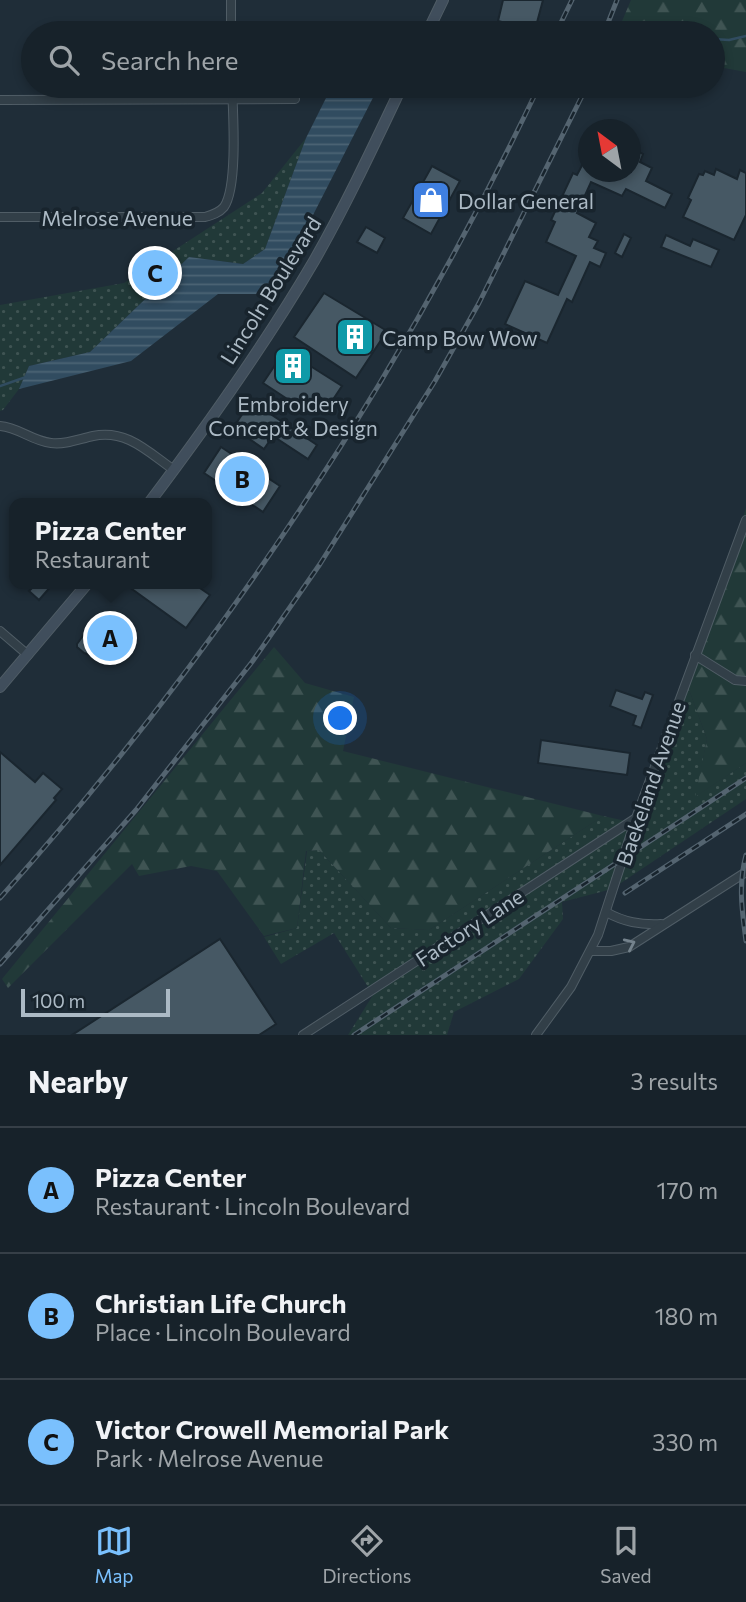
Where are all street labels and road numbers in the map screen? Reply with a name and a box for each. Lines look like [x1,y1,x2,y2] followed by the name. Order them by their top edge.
[41,205,193,230] street label: Melrose Avenue
[215,212,325,368] street label: Lincoln Boulevard
[610,698,690,868] street label: Baekeland Avenue
[410,883,528,971] street label: Factory Lane

